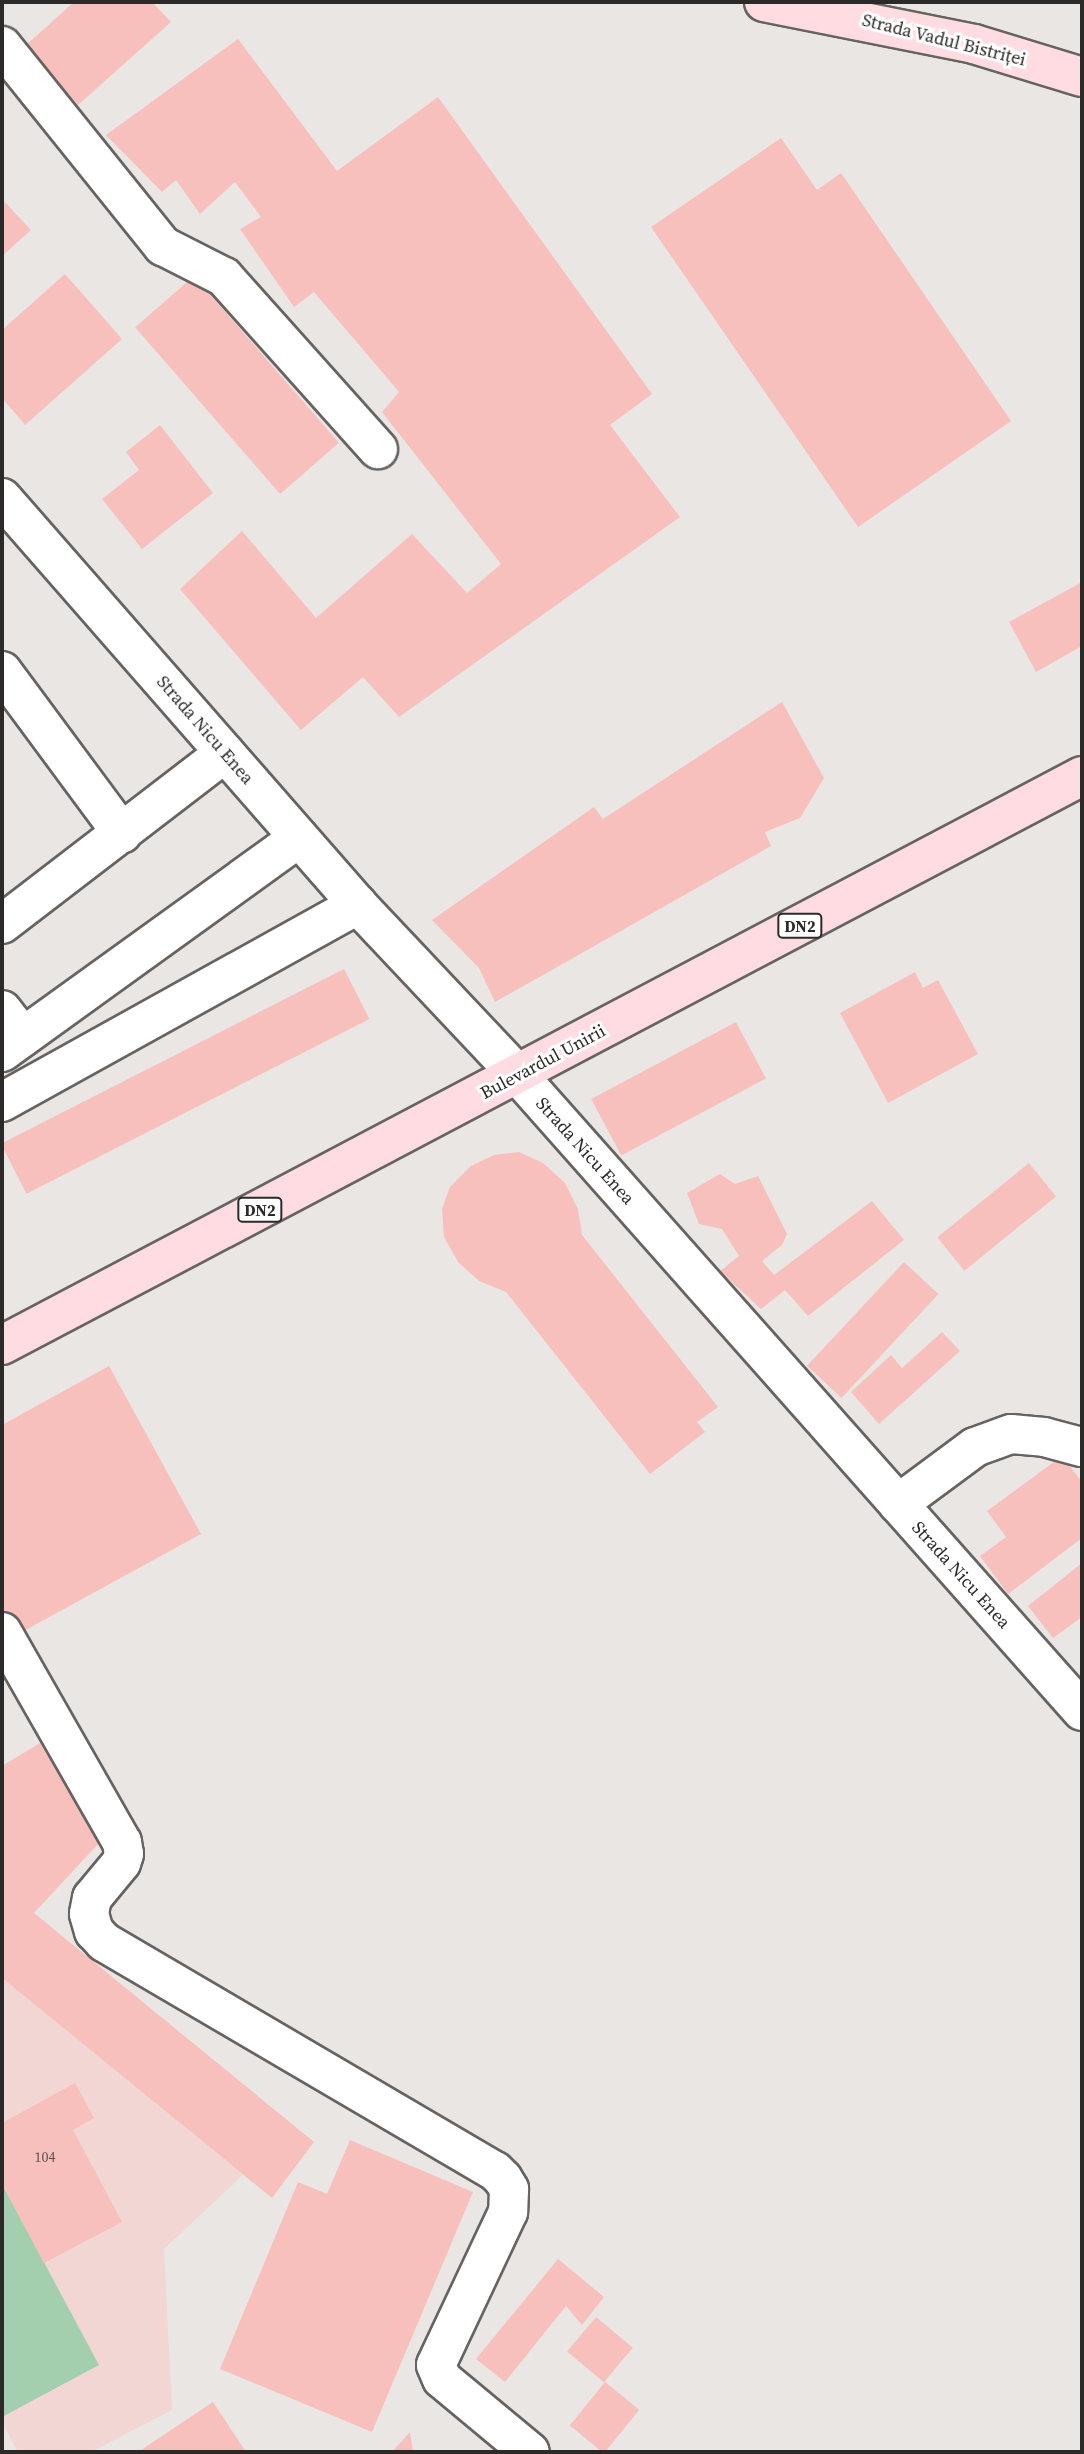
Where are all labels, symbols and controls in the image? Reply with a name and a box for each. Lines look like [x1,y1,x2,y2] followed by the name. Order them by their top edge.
[860,9,1028,71] street label: Strada Vadul Bistriței
[152,671,258,789] street label: Strada Nicu Enea
[777,914,823,938] road number: DN2
[477,1020,609,1104] street label: Bulevardul Unirii
[531,1093,639,1209] street label: Strada Nicu Enea
[237,1198,283,1222] road number: DN2
[907,1517,1015,1633] street label: Strada Nicu Enea
[35,2149,55,2165] house number: 104

